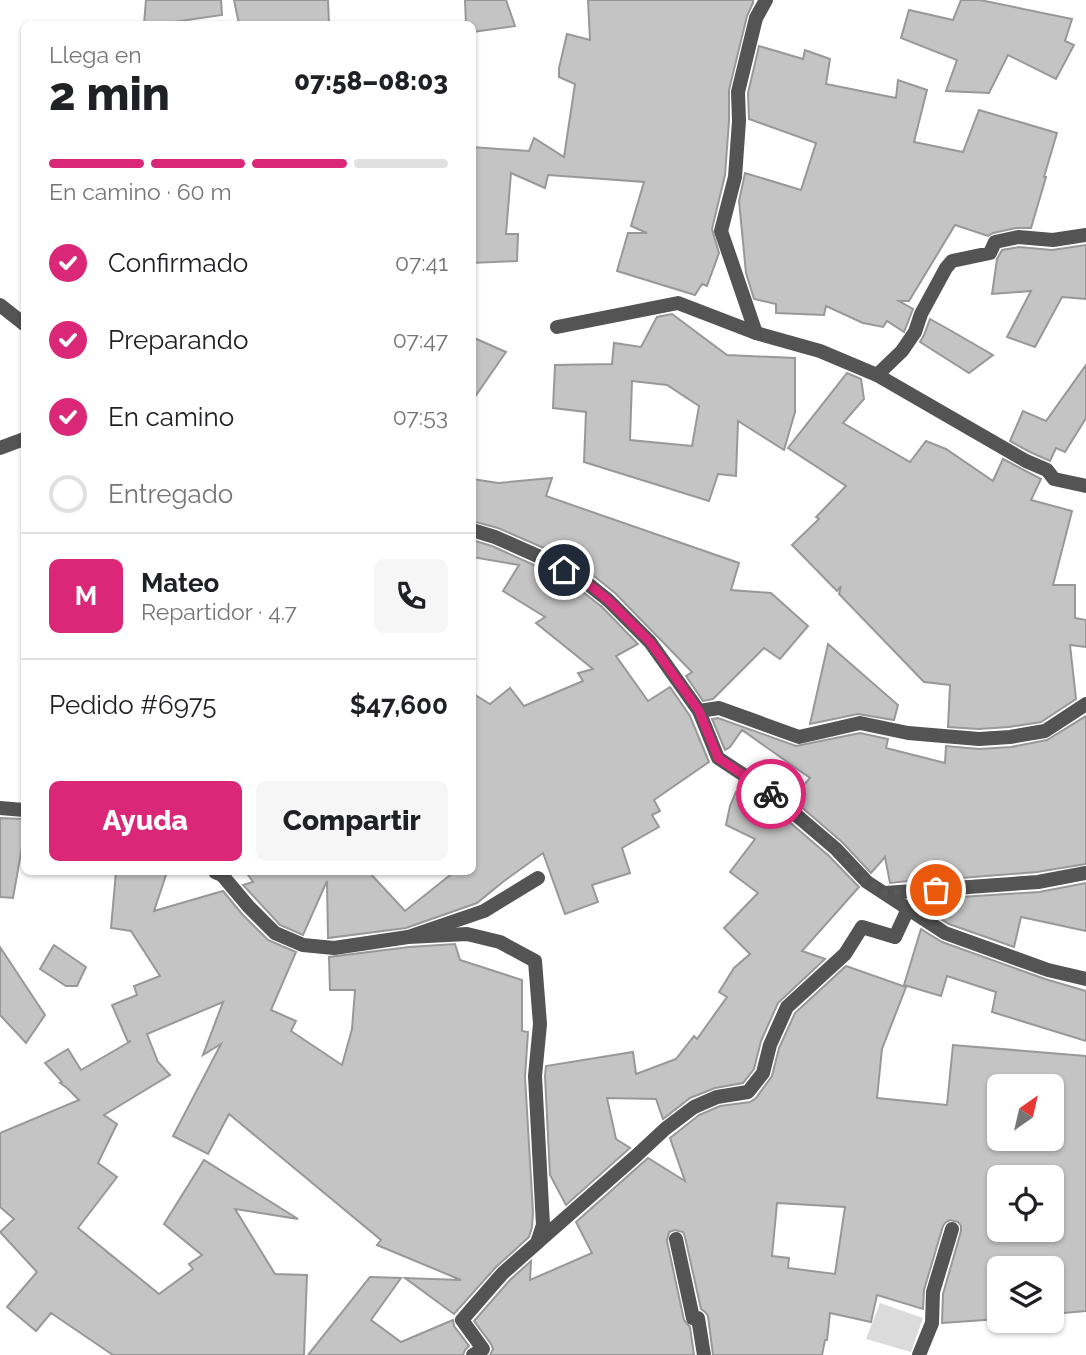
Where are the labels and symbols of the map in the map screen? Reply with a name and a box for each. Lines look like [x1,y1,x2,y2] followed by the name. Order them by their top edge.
[534,540,594,600] pin
[736,759,806,829] courier
[906,860,966,920] pin
[987,1074,1064,1152] north arrow

